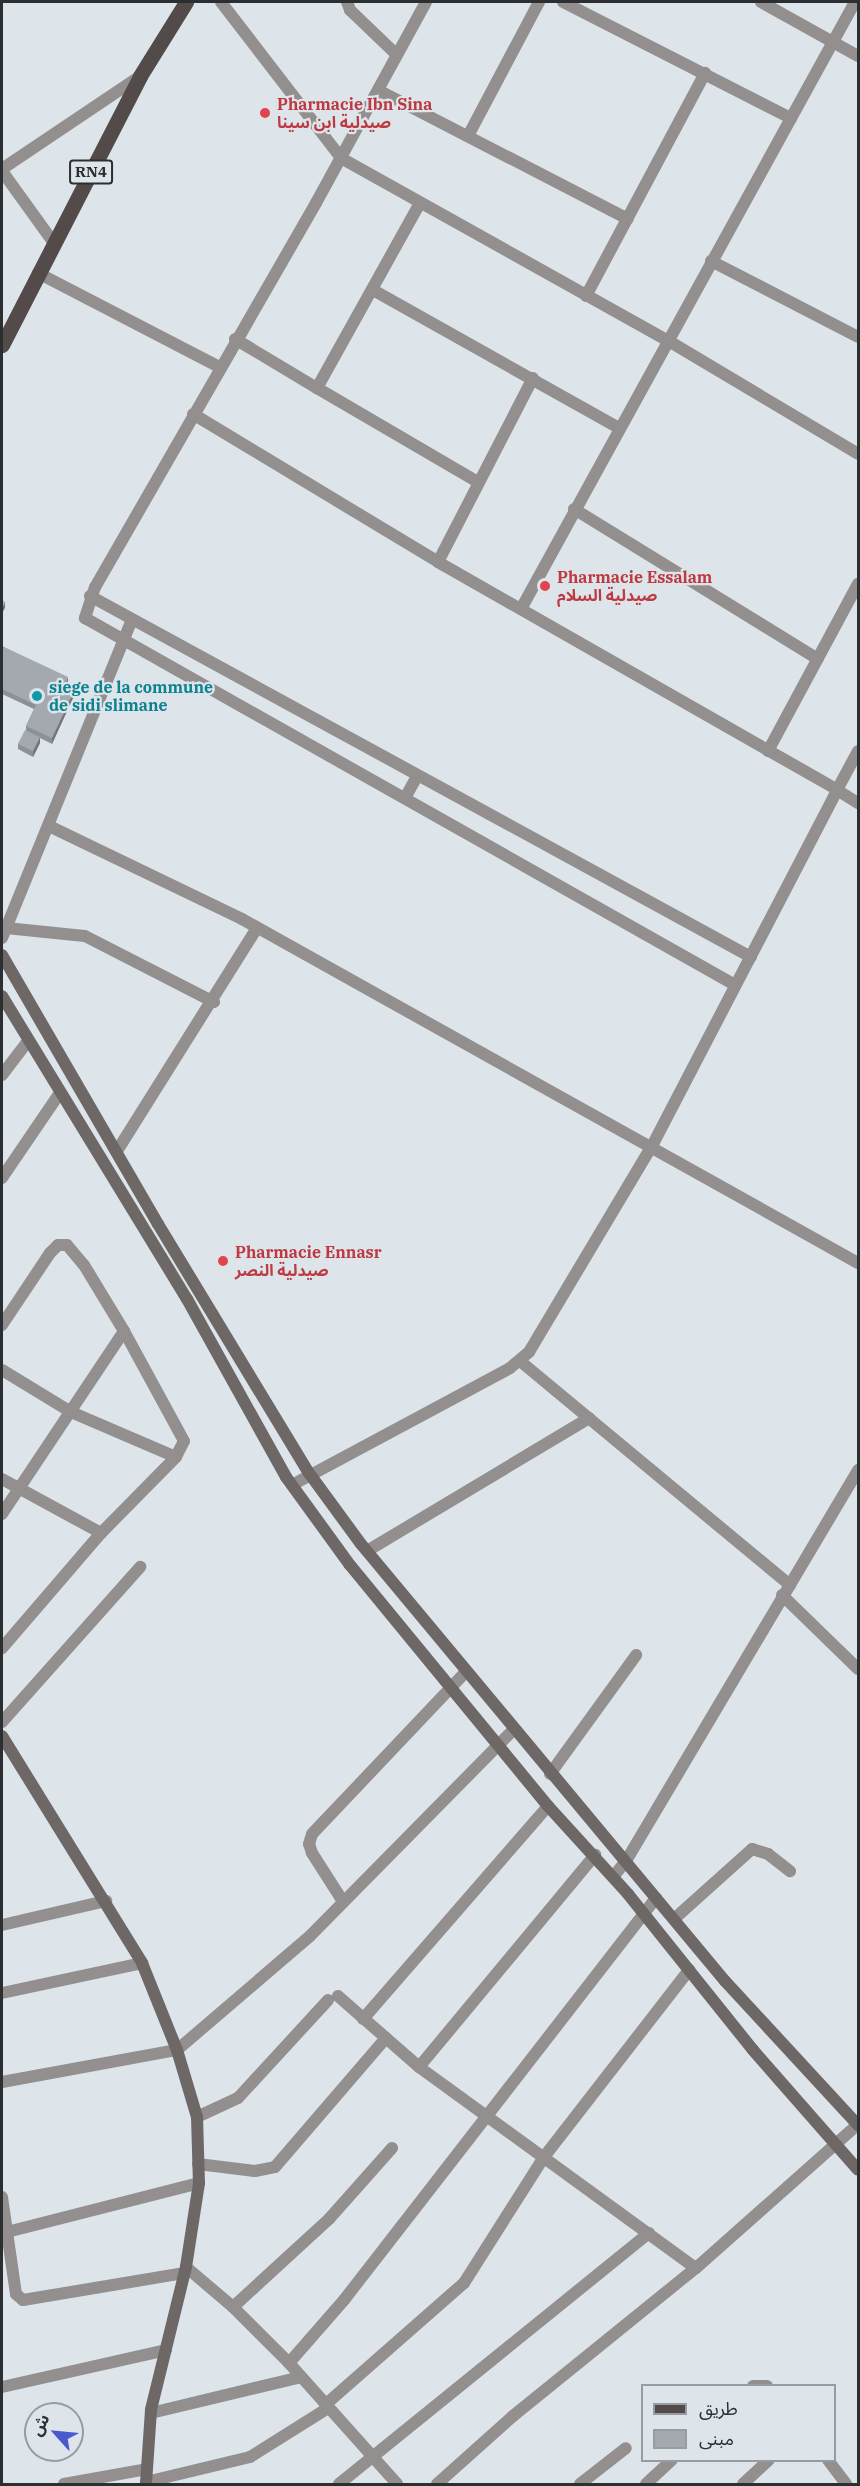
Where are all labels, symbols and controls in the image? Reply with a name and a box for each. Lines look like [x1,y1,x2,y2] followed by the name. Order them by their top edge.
[277,94,432,132] place label: Pharmacie Ibn Sina صيدلية ابن سينا
[258,106,272,120] marker: Pharmacie Ibn Sina صيدلية ابن سينا
[68,160,113,184] road number: RN4
[557,567,712,605] place label: Pharmacie Essalam صيدلية السلام
[538,579,552,593] marker: Pharmacie Essalam صيدلية السلام
[49,677,213,715] place label: siege de la commune de sidi slimane
[30,689,44,703] marker: siege de la commune de sidi slimane
[235,1242,382,1280] place label: Pharmacie Ennasr صيدلية النصر
[216,1254,230,1268] marker: Pharmacie Ennasr صيدلية النصر
[641,2384,836,2462] legend
[699,2397,738,2420] text: طريق
[24,2402,84,2462] north arrow
[26,2410,54,2439] text: ش
[699,2427,734,2450] text: مبنى

